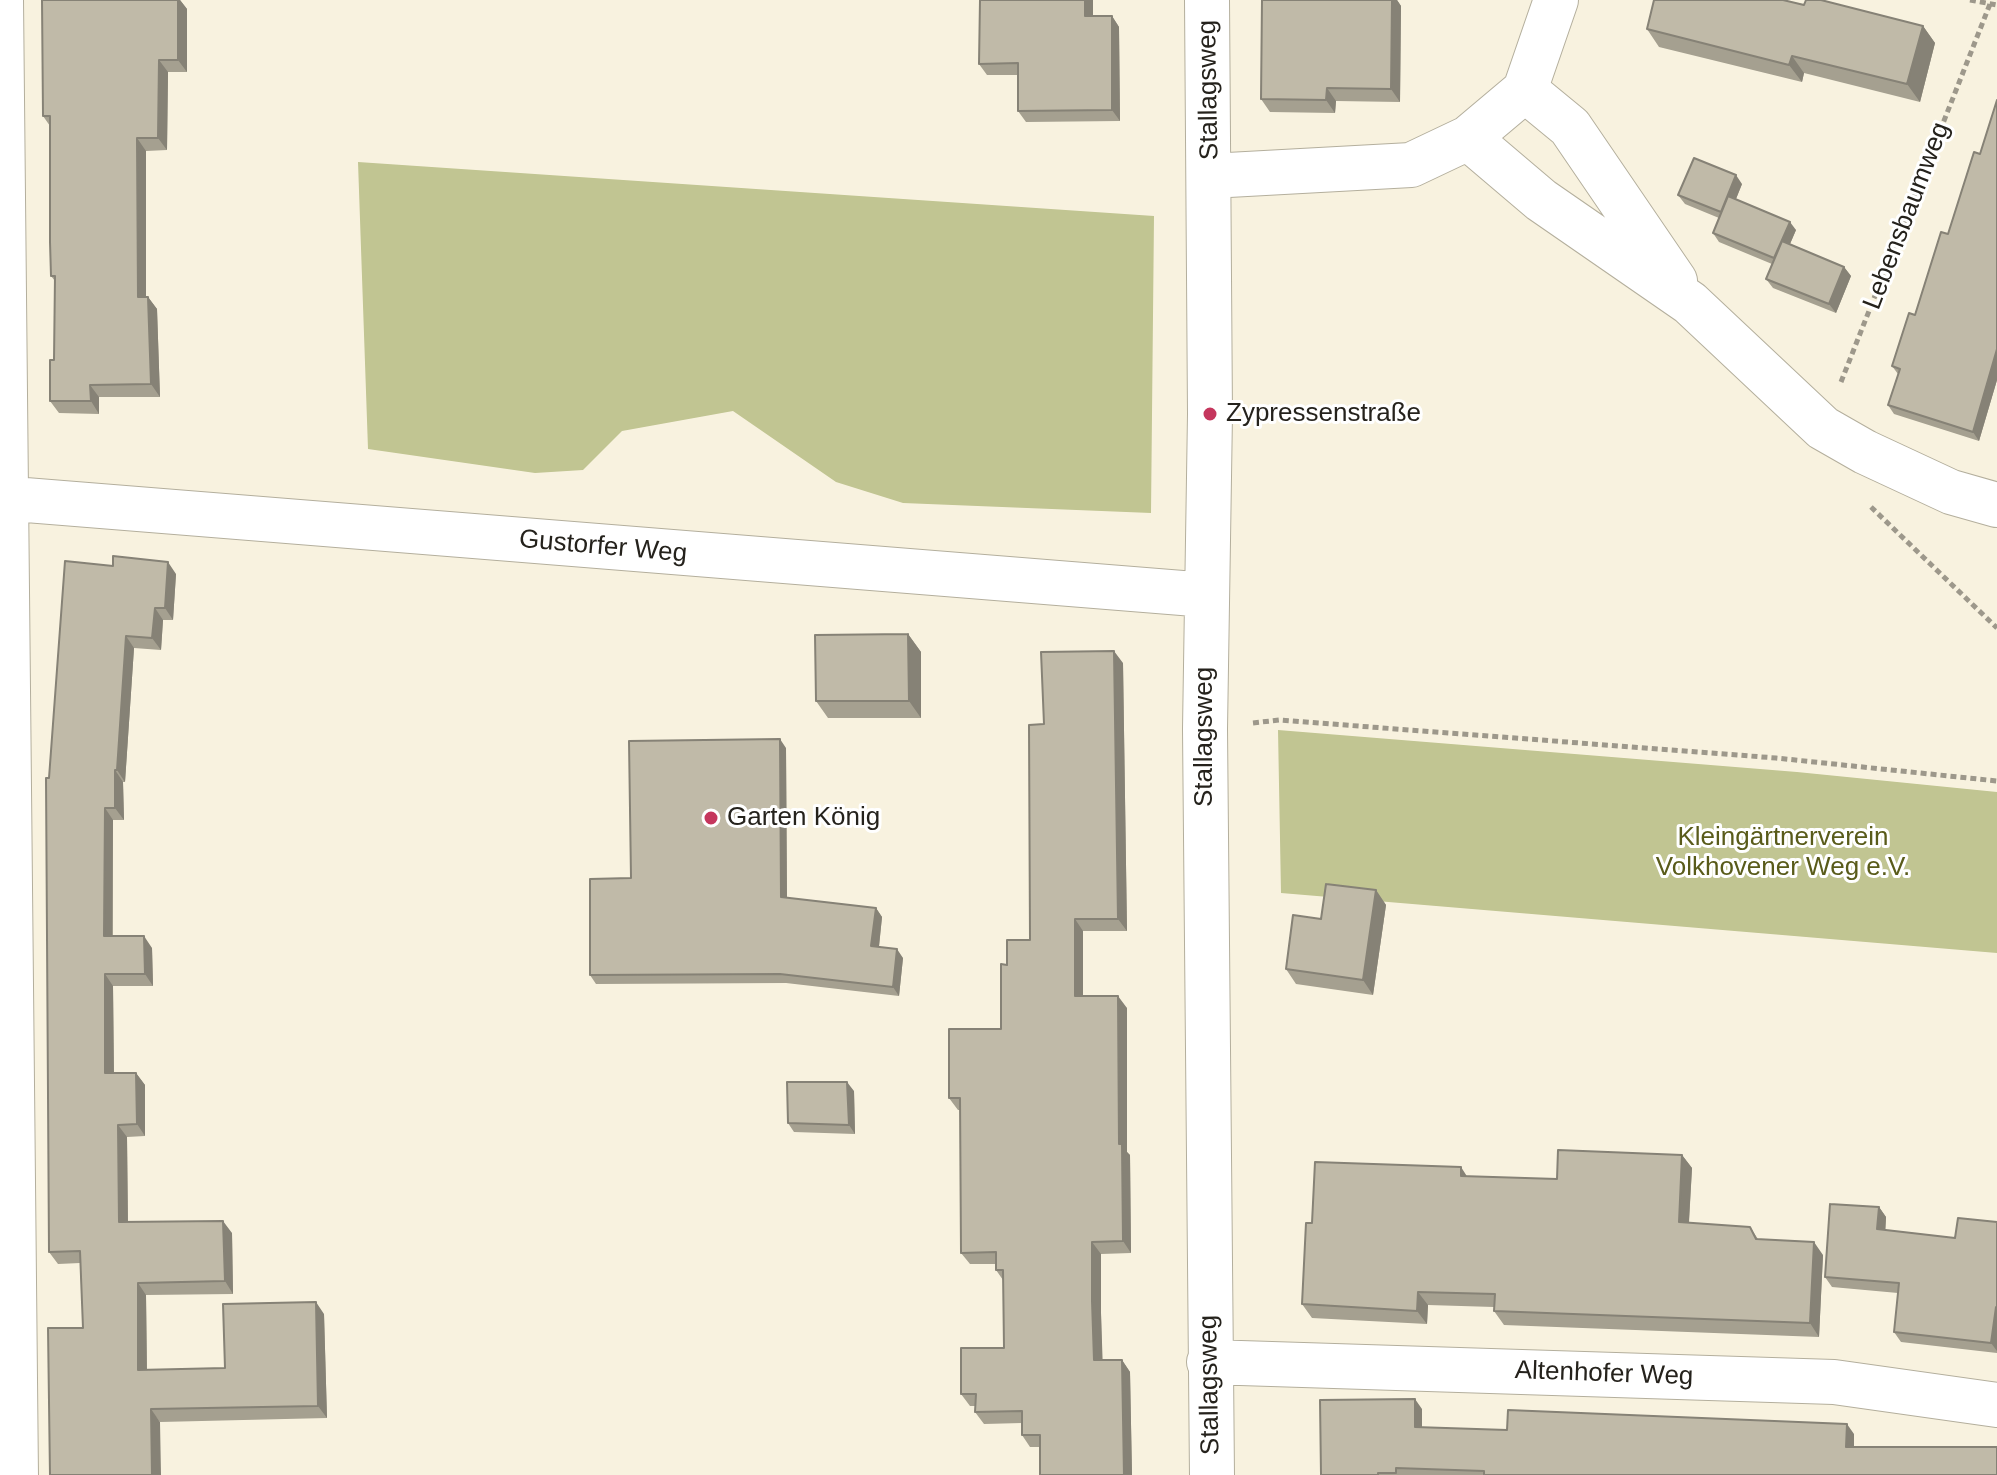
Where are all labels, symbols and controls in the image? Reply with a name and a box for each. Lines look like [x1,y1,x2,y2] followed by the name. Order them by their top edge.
[1192,20,1226,160] street label: Stallagsweg
[1857,118,1957,314] street label: Lebensbaumweg
[1226,398,1421,430] place label: Zypressenstraße
[1201,405,1219,423] marker: Zypressenstraße
[518,524,688,570] street label: Gustorfer Weg
[1189,667,1221,807] street label: Stallagsweg
[727,802,880,834] place label: Garten König
[702,809,720,827] marker: Garten König
[1656,822,1910,884] park label: Kleingärtnerverein Volkhovener Weg e.V.
[1193,1315,1227,1455] street label: Stallagsweg
[1514,1355,1694,1393] street label: Altenhofer Weg

